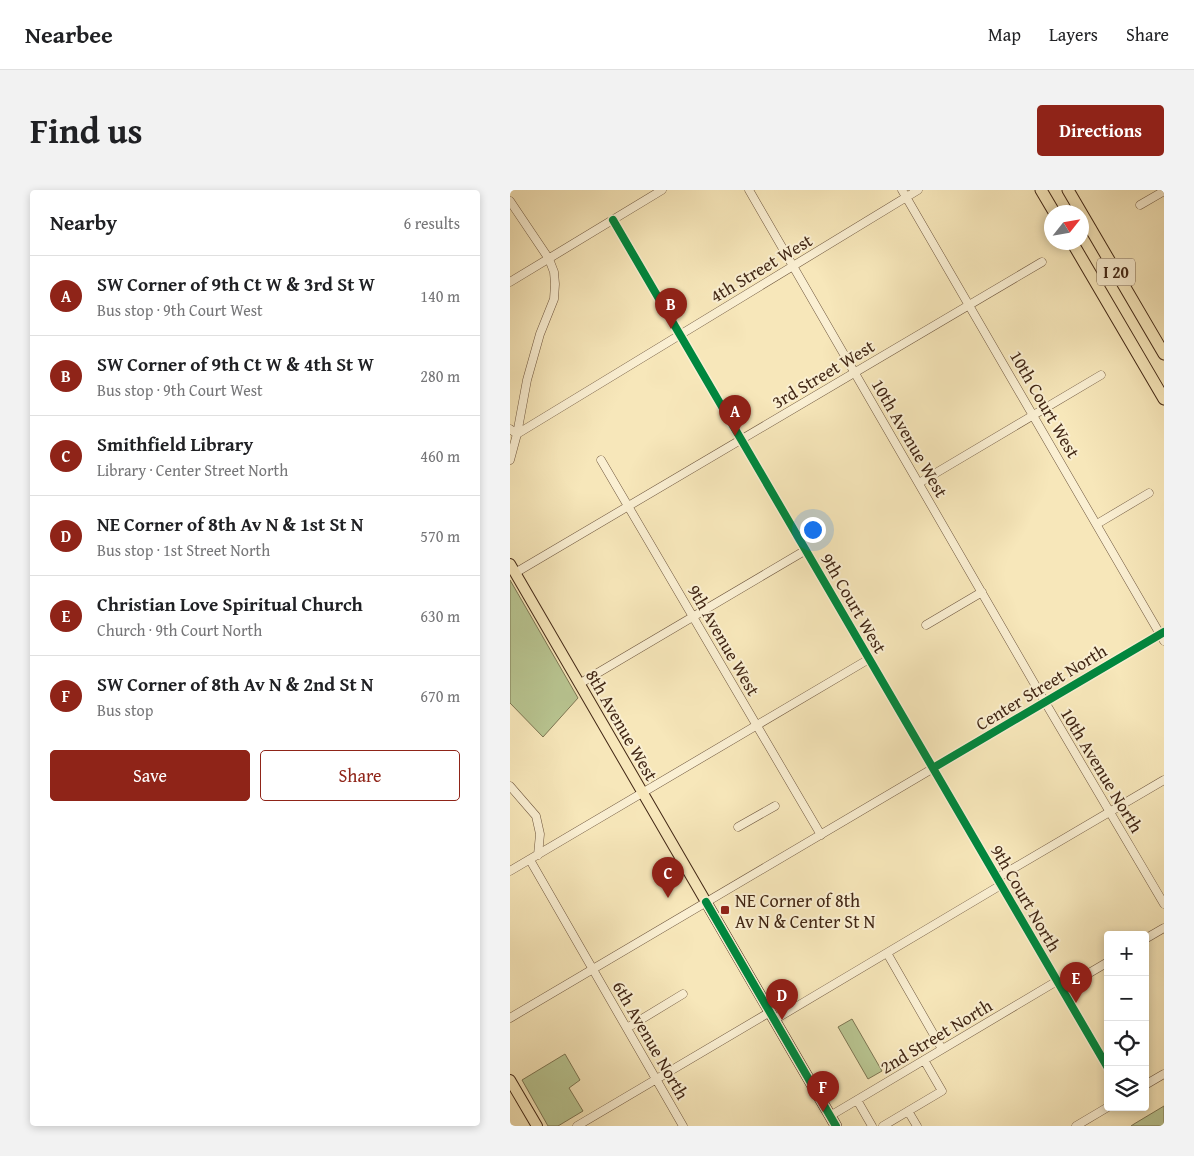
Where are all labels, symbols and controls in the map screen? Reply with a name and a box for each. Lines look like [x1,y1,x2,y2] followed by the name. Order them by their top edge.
[25,17,113,52] text: Nearbee
[988,21,1021,48] text: Map
[1049,21,1098,48] text: Layers
[1126,21,1169,48] text: Share
[30,105,143,156] text: Find us
[1037,105,1164,156] button: Directions
[1044,205,1089,250] north arrow
[50,207,117,238] text: Nearby
[403,211,460,235] text: 6 results
[705,226,818,309] street label: 4th Street West
[1097,258,1135,285] road number: I 20
[97,270,375,298] text: SW Corner of 9th Ct W & 3rd St W
[61,284,71,308] text: A
[420,284,460,308] text: 140 m
[655,288,687,329] pin: B
[97,298,263,322] text: Bus stop · 9th Court West
[767,332,880,415] street label: 3rd Street West
[1003,345,1087,464] street label: 10th Court West
[97,350,374,378] text: SW Corner of 9th Ct W & 4th St W
[61,364,71,388] text: B
[420,364,460,388] text: 280 m
[865,373,955,503] street label: 10th Avenue West
[97,378,263,402] text: Bus stop · 9th Court West
[719,395,751,436] pin: A
[97,430,253,458] text: Smithfield Library
[61,444,71,468] text: C
[420,444,460,468] text: 460 m
[97,458,288,482] text: Library · Center Street North
[97,510,363,538] text: NE Corner of 8th Av N & 1st St N
[800,517,826,543] your location
[61,524,71,548] text: D
[420,524,460,548] text: 570 m
[97,538,270,562] text: Bus stop · 1st Street North
[814,548,894,659] street label: 9th Court West
[681,579,767,701] street label: 9th Avenue West
[97,590,363,618] text: Christian Love Spiritual Church
[62,604,70,628] text: E
[420,604,460,628] text: 630 m
[97,618,262,642] text: Church · 9th Court North
[970,637,1112,737] street label: Center Street North
[579,664,665,786] street label: 8th Avenue West
[97,670,373,698] text: SW Corner of 8th Av N & 2nd St N
[62,684,70,708] text: F
[420,684,460,708] text: 670 m
[97,698,153,722] text: Bus stop
[1054,702,1150,838] street label: 10th Avenue North
[50,750,250,801] button: Save
[260,750,460,801] button: Share
[984,839,1068,957] street label: 9th Court North
[652,857,684,898] pin: C
[735,887,875,935] place label: NE Corner of 8th Av N & Center St N
[719,904,731,916] marker: NE Corner of 8th Av N & Center St N
[1104,931,1149,1111] map controls
[1104,931,1149,976] button: +
[1060,962,1092,1003] pin: E
[606,976,696,1104] street label: 6th Avenue North
[1104,976,1149,1021] button: −
[766,979,798,1020] pin: D
[875,992,997,1080] street label: 2nd Street North
[1104,1021,1149,1066] button: locate
[1104,1066,1149,1111] button: layers
[807,1071,839,1112] pin: F

